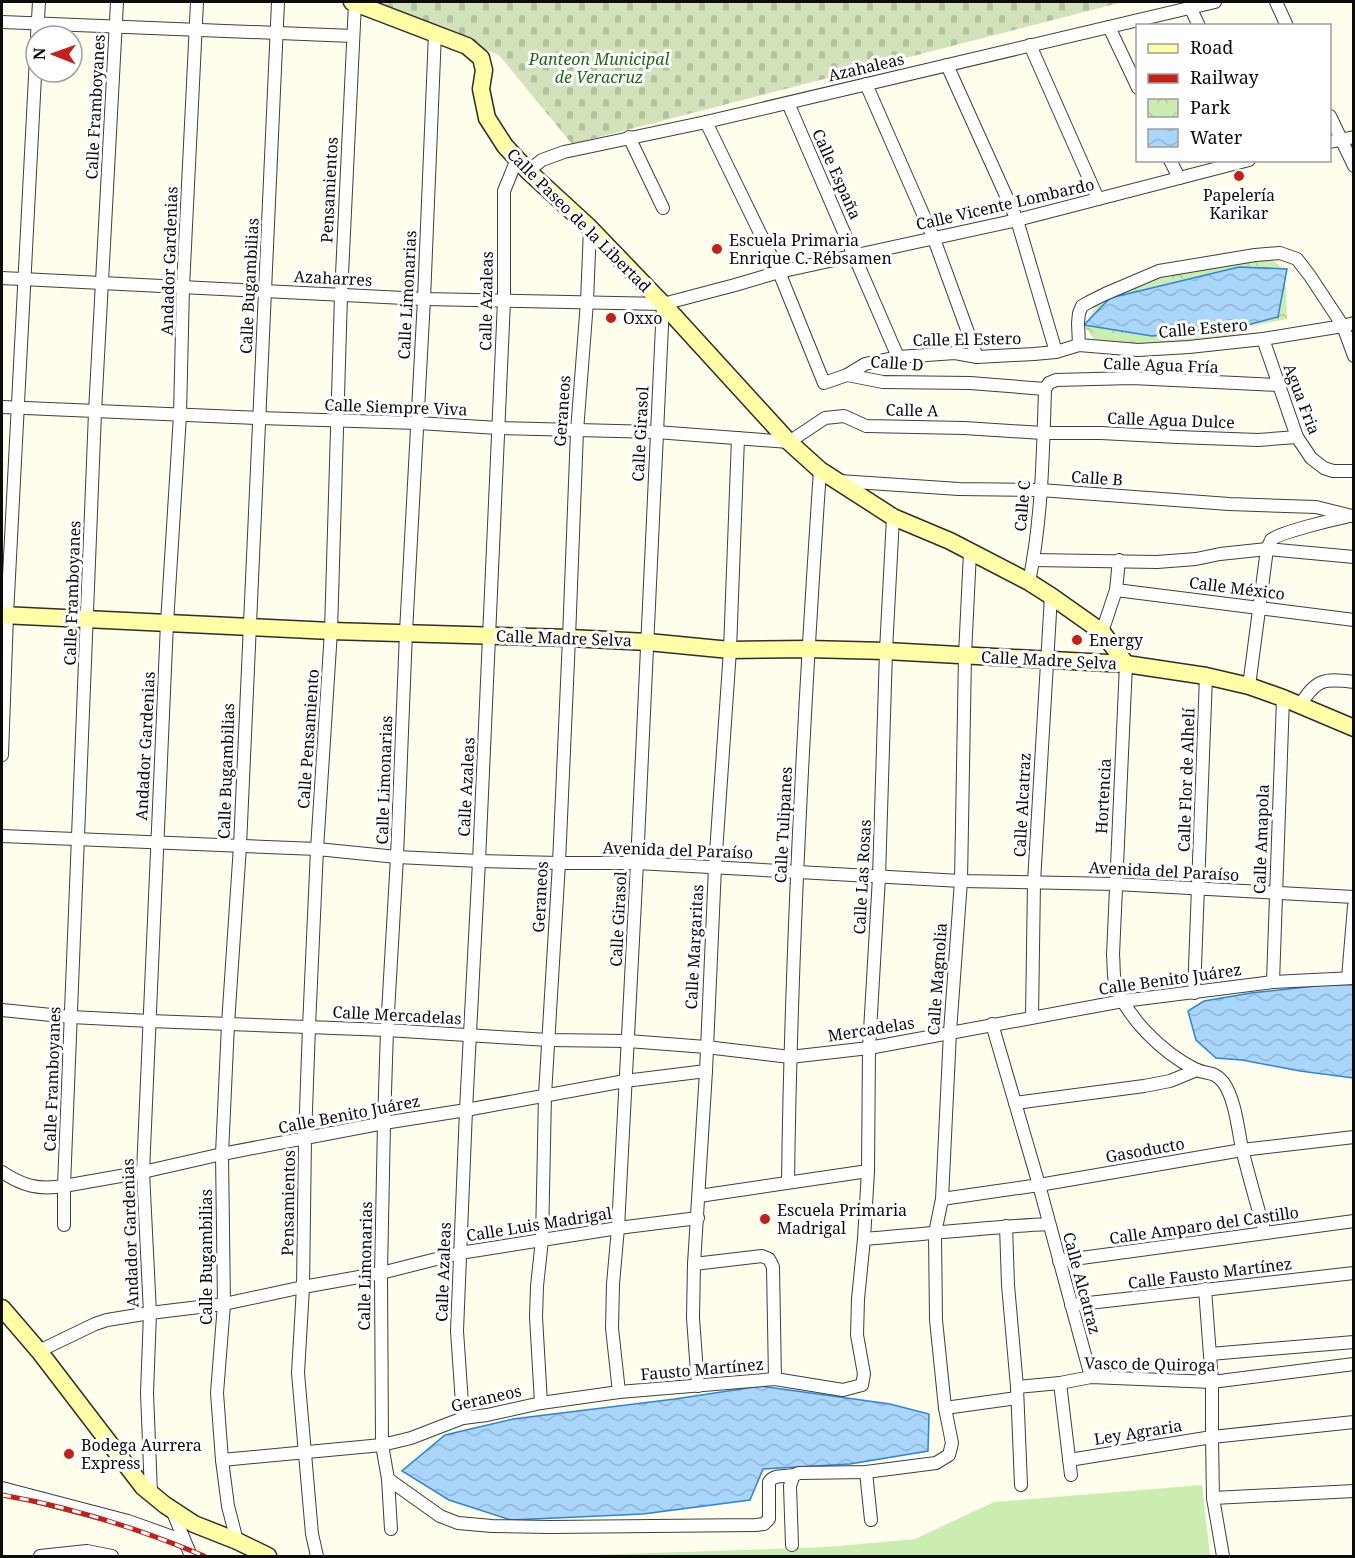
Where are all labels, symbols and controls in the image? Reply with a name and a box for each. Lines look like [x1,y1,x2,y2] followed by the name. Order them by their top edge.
[24,24,84,84] north arrow
[1136,24,1331,162] legend
[80,34,110,180] street label: Calle Framboyanes
[1190,35,1233,59] text: Road
[28,47,50,60] text: N
[528,48,669,88] park label: Panteon Municipal de Veracruz
[826,48,906,86] street label: Azahaleas
[1190,65,1260,89] text: Railway
[1190,95,1230,119] text: Park
[807,125,867,223] street label: Calle España
[1190,125,1243,149] text: Water
[315,137,343,243] street label: Pensamientos
[502,143,656,297] street label: Calle Paseo de la Libertad
[1232,169,1246,183] marker: Papelería Karikar
[914,173,1096,235] street label: Calle Vicente Lombardo
[1203,184,1275,224] place label: Papelería Karikar
[155,186,183,336] street label: Andador Gardenias
[234,217,264,355] street label: Calle Bugambilias
[729,229,892,269] place label: Escuela Primaria Enrique C. Rébsamen
[393,230,421,360] street label: Calle Limonarias
[710,242,724,256] marker: Escuela Primaria Enrique C. Rébsamen
[474,251,498,351] street label: Calle Azaleas
[293,265,373,291] street label: Azaharres
[623,307,663,329] place label: Oxxo
[604,311,618,325] marker: Oxxo
[1157,313,1249,343] street label: Calle Estero
[912,327,1022,351] street label: Calle El Estero
[870,350,924,376] street label: Calle D
[1103,352,1219,378] street label: Calle Agua Fría
[1278,361,1326,437] street label: Agua Fria
[549,375,575,447] street label: Geraneos
[627,386,653,482] street label: Calle Girasol
[324,394,468,420] street label: Calle Siempre Viva
[885,399,939,421] street label: Calle A
[1107,407,1235,433] street label: Calle Agua Dulce
[1070,465,1124,491] street label: Calle B
[1009,479,1035,533] street label: Calle C
[58,520,86,666] street label: Calle Framboyanes
[1188,571,1286,605] street label: Calle México
[496,625,632,651] street label: Calle Madre Selva
[1089,629,1144,651] place label: Energy
[1070,633,1084,647] marker: Energy
[980,645,1118,675] street label: Calle Madre Selva
[292,668,324,810] street label: Calle Pensamiento
[130,671,160,821] street label: Andador Gardenias
[213,703,239,839] street label: Calle Bugambilias
[1172,707,1200,853] street label: Calle Flor de Alhelí
[371,715,397,845] street label: Calle Limonarias
[452,737,480,837] street label: Calle Azaleas
[1008,752,1036,858] street label: Calle Alcatraz
[1090,757,1116,835] street label: Hortencia
[769,766,797,884] street label: Calle Tulipanes
[1248,784,1274,894] street label: Calle Amapola
[848,819,876,935] street label: Calle Las Rosas
[602,836,754,864] street label: Avenida del Paraíso
[1088,856,1240,886] street label: Avenida del Paraíso
[527,861,553,933] street label: Geraneos
[605,871,631,967] street label: Calle Girasol
[680,884,708,1010] street label: Calle Margaritas
[922,922,952,1036] street label: Calle Magnolia
[1097,958,1243,1000] street label: Calle Benito Juárez
[332,1001,462,1029] street label: Calle Mercadelas
[38,1006,66,1152] street label: Calle Framboyanes
[826,1011,916,1047] street label: Mercadelas
[276,1089,422,1139] street label: Calle Benito Juárez
[1104,1132,1186,1168] street label: Gasoducto
[276,1150,300,1256] street label: Pensamientos
[116,1158,144,1308] street label: Andador Gardenias
[195,1189,217,1325] street label: Calle Bugambilias
[777,1199,907,1239] place label: Escuela Primaria Madrigal
[353,1201,377,1331] street label: Calle Limonarias
[1108,1201,1300,1249] street label: Calle Amparo del Castillo
[465,1202,613,1246] street label: Calle Luis Madrigal
[758,1212,772,1226] marker: Escuela Primaria Madrigal
[430,1222,456,1322] street label: Calle Azaleas
[1058,1230,1106,1336] street label: Calle Alcatraz
[1127,1252,1293,1294] street label: Calle Fausto Martínez
[1084,1352,1216,1376] street label: Vasco de Quiroga
[639,1353,765,1385] street label: Fausto Martínez
[449,1379,523,1417] street label: Geraneos
[1092,1414,1184,1450] street label: Ley Agraria
[81,1434,202,1474] place label: Bodega Aurrera Express
[62,1447,76,1461] marker: Bodega Aurrera Express

